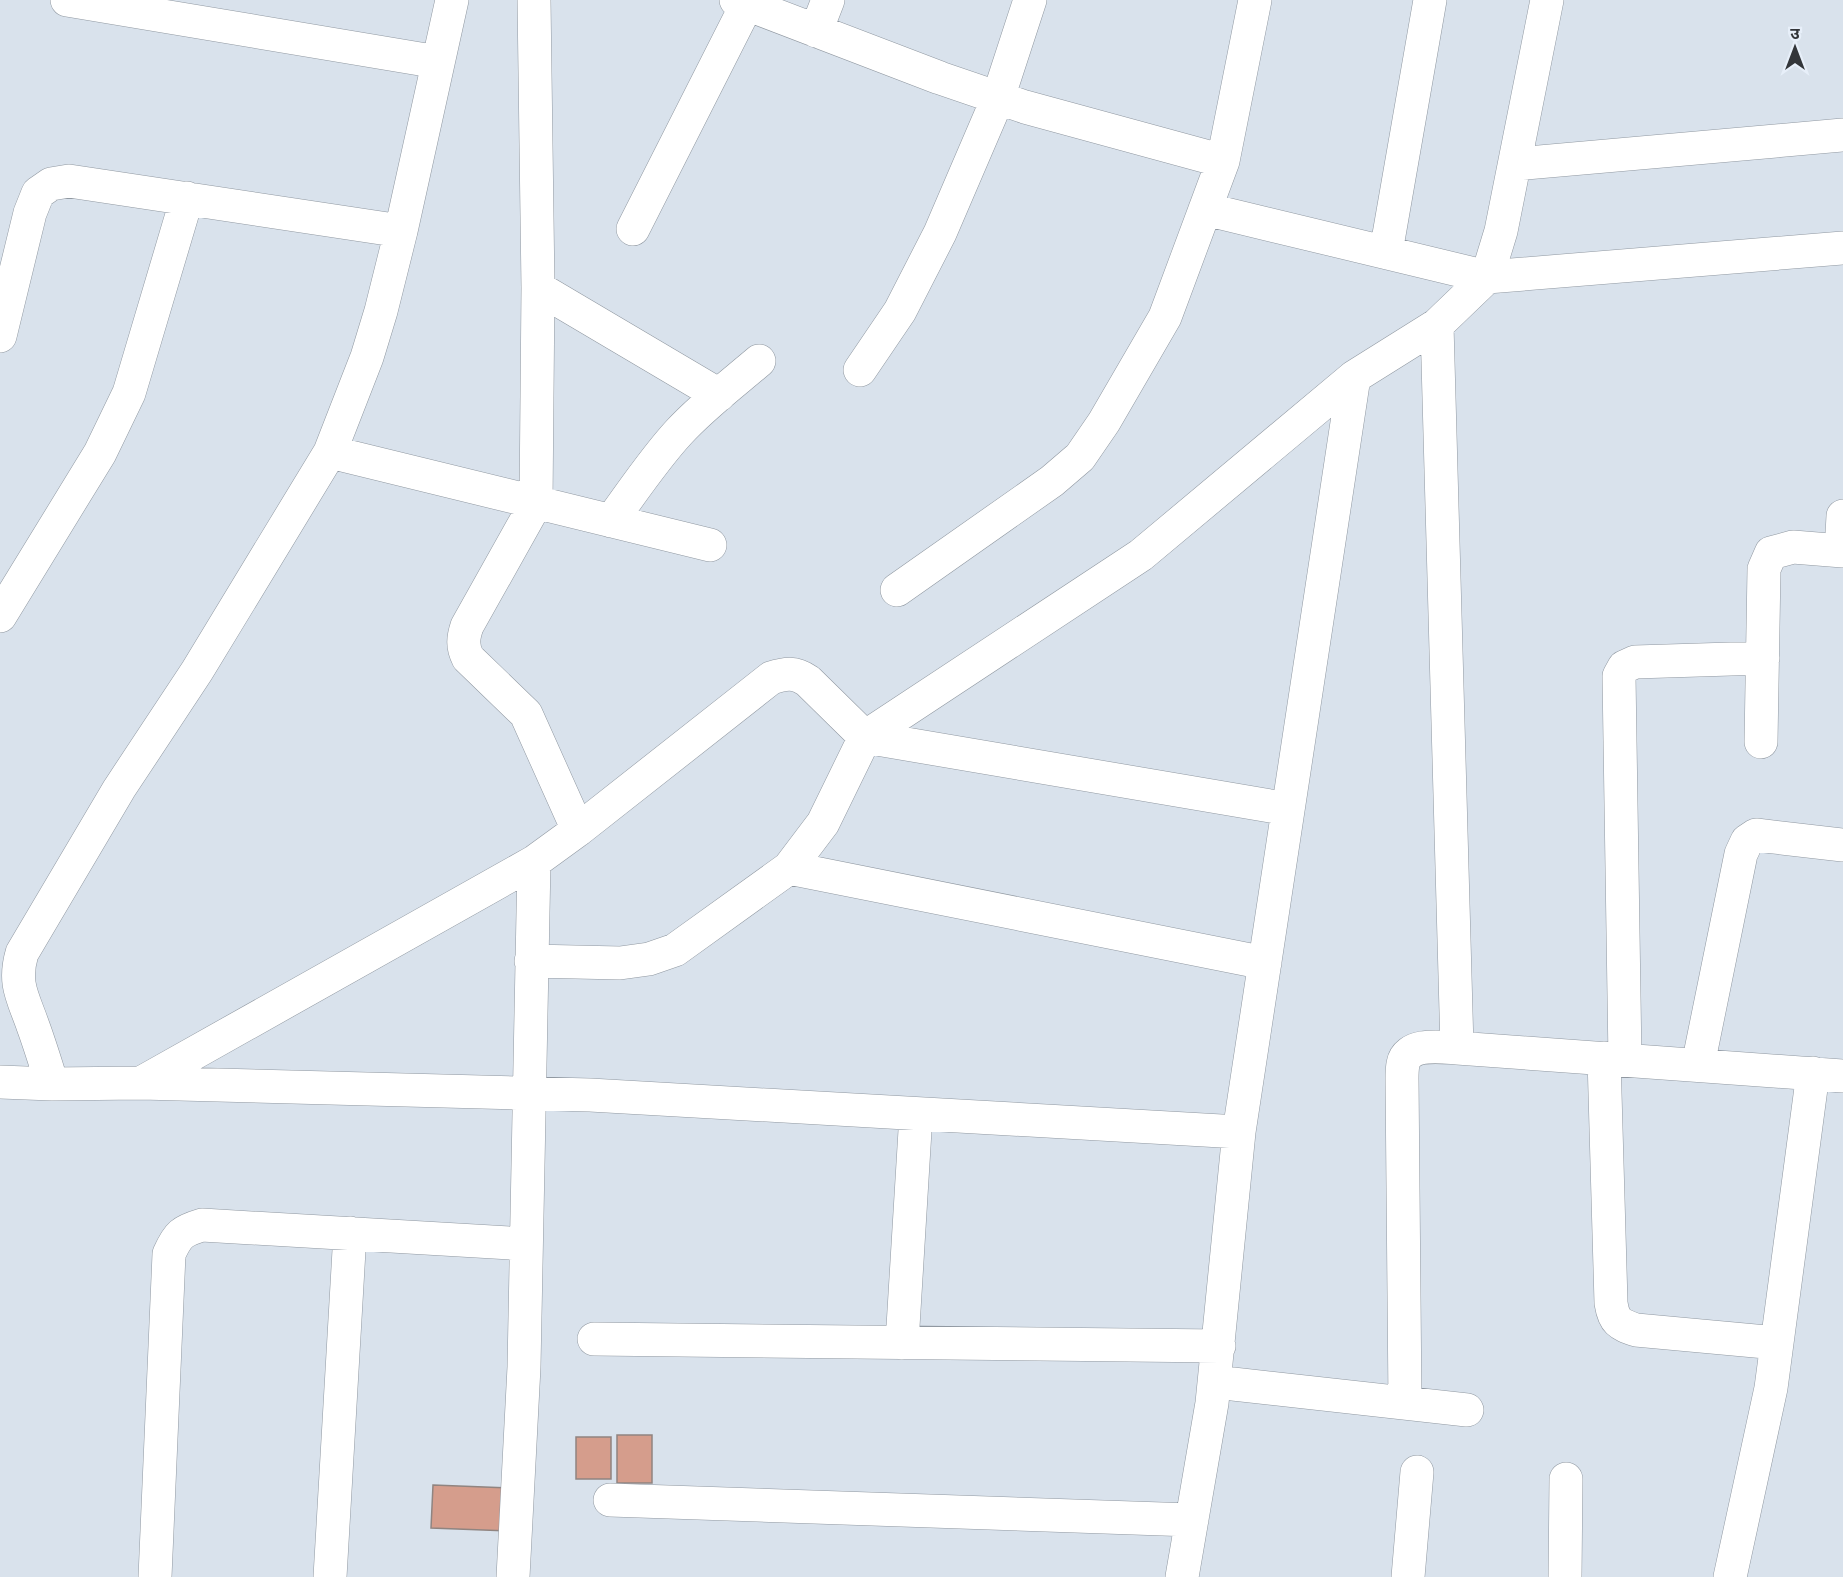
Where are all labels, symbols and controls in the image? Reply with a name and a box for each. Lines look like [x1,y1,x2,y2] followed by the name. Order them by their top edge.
[1765,18,1825,78] north arrow
[1790,24,1800,43] text: उ

